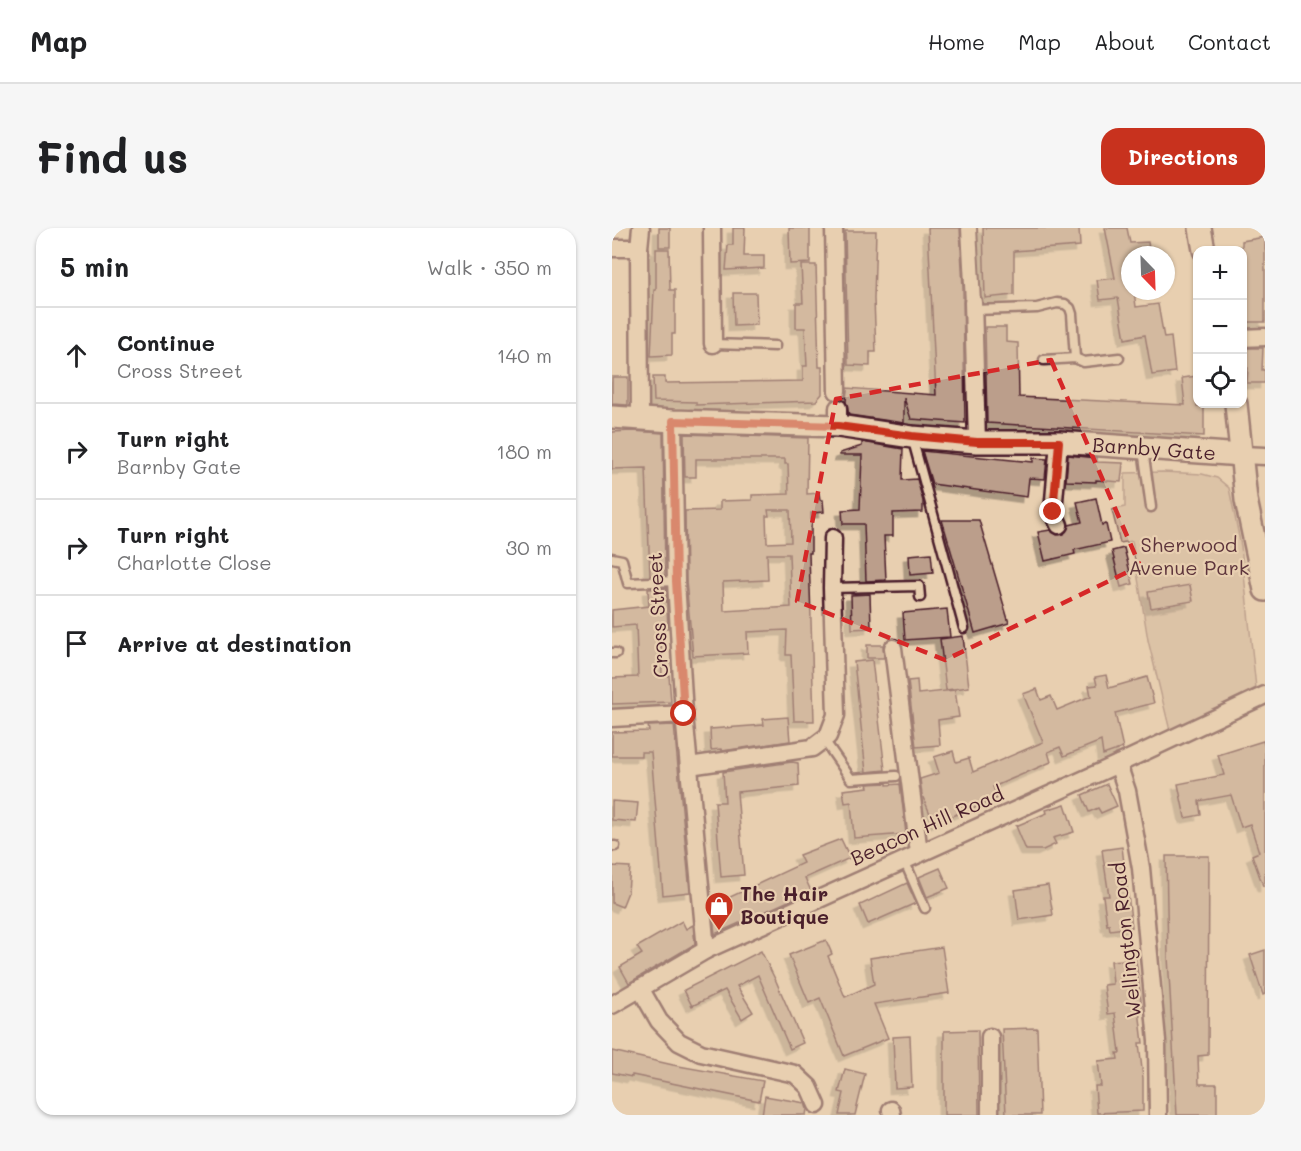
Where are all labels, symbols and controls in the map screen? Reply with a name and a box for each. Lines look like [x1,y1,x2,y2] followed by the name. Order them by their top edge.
[30,23,87,59] text: Map
[928,28,985,55] text: Home
[1018,28,1061,55] text: Map
[1094,28,1155,55] text: About
[1188,28,1271,55] text: Contact
[1101,128,1265,185] button: Directions
[36,129,188,184] text: Find us
[1121,246,1175,300] north arrow
[1193,246,1247,408] map controls
[1193,246,1247,300] button: +
[60,250,129,284] text: 5 min
[427,254,552,280] text: Walk · 350 m
[1193,300,1247,354] button: −
[117,328,215,357] text: Continue
[60,339,93,372] icon: ahead
[497,342,552,368] text: 140 m
[1193,354,1247,408] button: locate
[117,357,243,383] text: Cross Street
[117,424,229,453] text: Turn right
[1091,431,1217,465] street label: Barnby Gate
[60,435,93,468] icon: right
[496,438,552,464] text: 180 m
[117,453,241,479] text: Barnby Gate
[1039,498,1065,524] route end
[117,520,229,549] text: Turn right
[60,531,93,564] icon: right
[1129,531,1249,580] park label: Sherwood Avenue Park
[506,534,552,560] text: 30 m
[117,549,272,575] text: Charlotte Close
[641,552,673,678] street label: Cross Street
[60,627,93,660] icon: arrive
[117,629,352,658] text: Arrive at destination
[670,700,696,726] route start
[846,780,1007,871] street label: Beacon Hill Road
[1104,861,1146,1019] street label: Wellington Road
[740,880,829,929] place label: The Hair Boutique
[703,890,735,932] shop icon: The Hair Boutique

